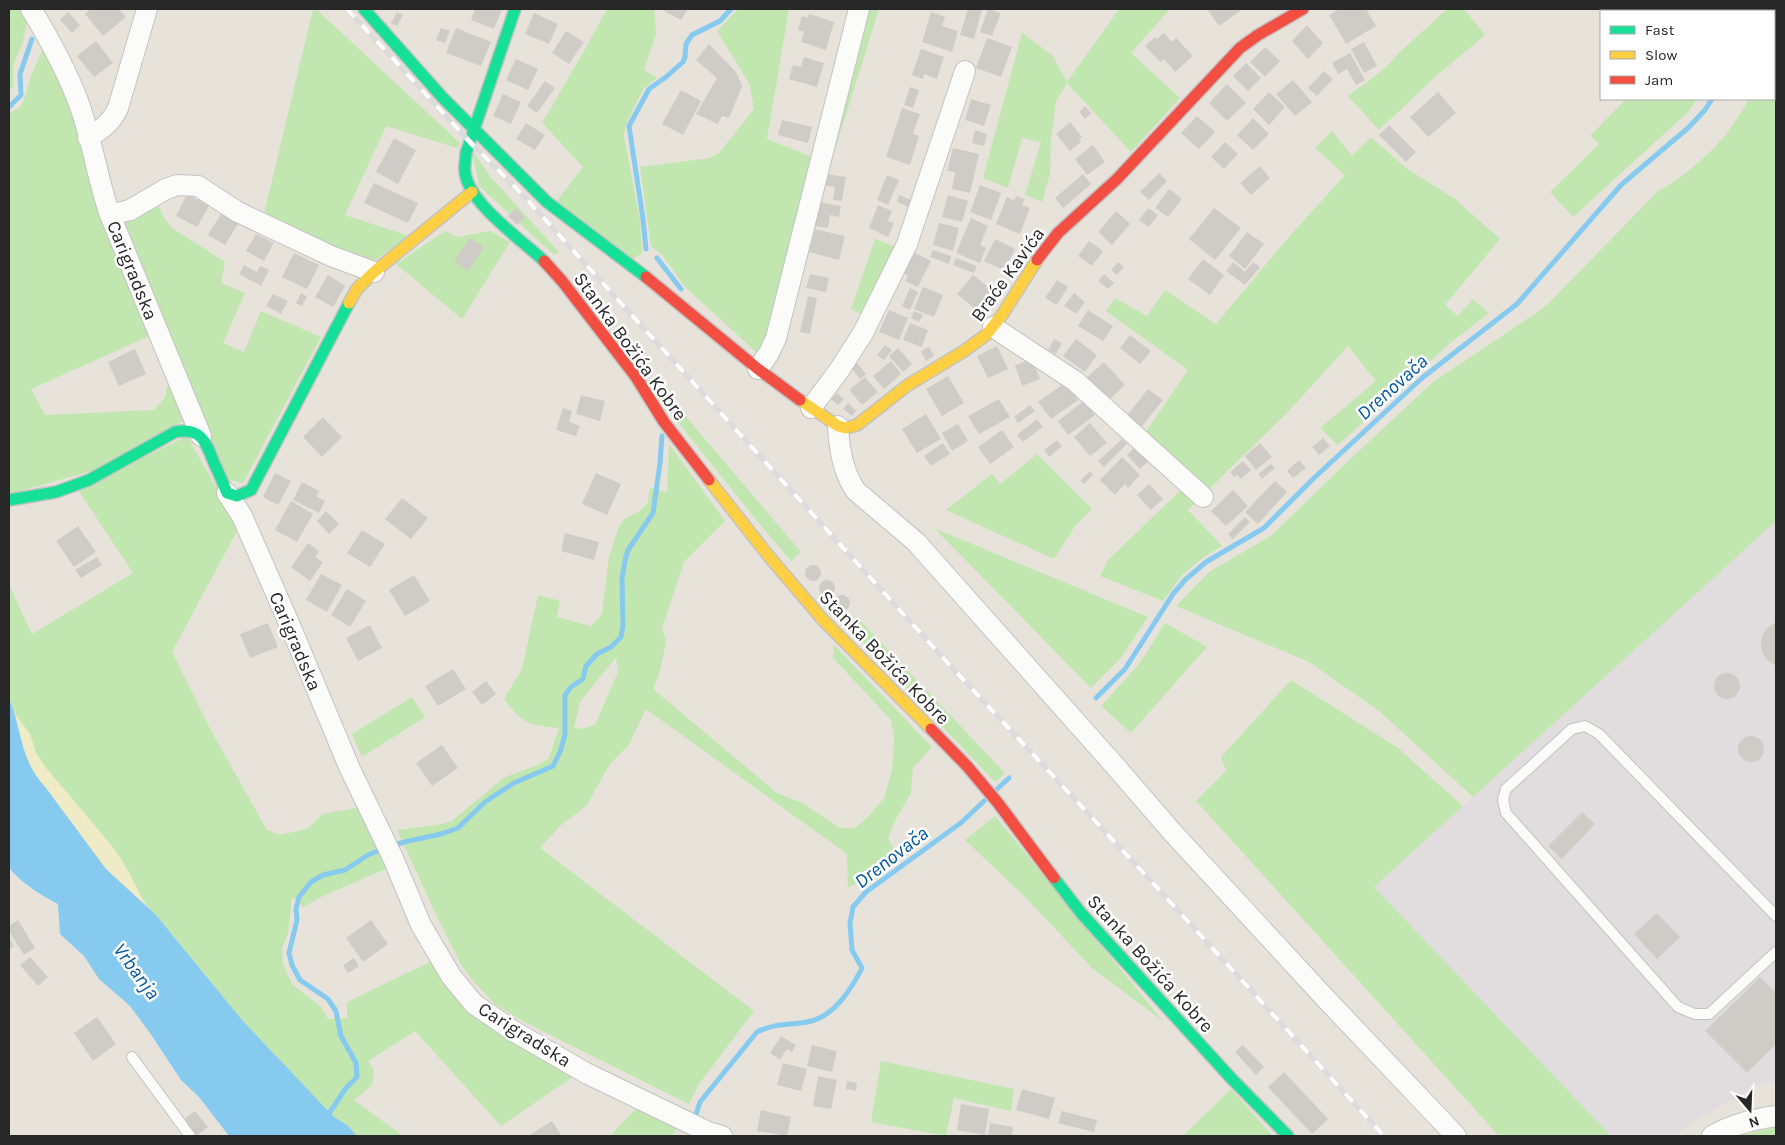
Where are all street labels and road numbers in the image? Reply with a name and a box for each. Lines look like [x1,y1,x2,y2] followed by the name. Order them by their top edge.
[102,218,162,323] street label: Carigradska
[966,223,1049,326] street label: Braće Kavića
[569,268,691,425] street label: Stanka Božića Kobre
[815,586,954,729] street label: Stanka Božića Kobre
[264,589,326,694] street label: Carigradska
[1083,890,1218,1037] street label: Stanka Božića Kobre
[474,998,575,1072] street label: Carigradska

